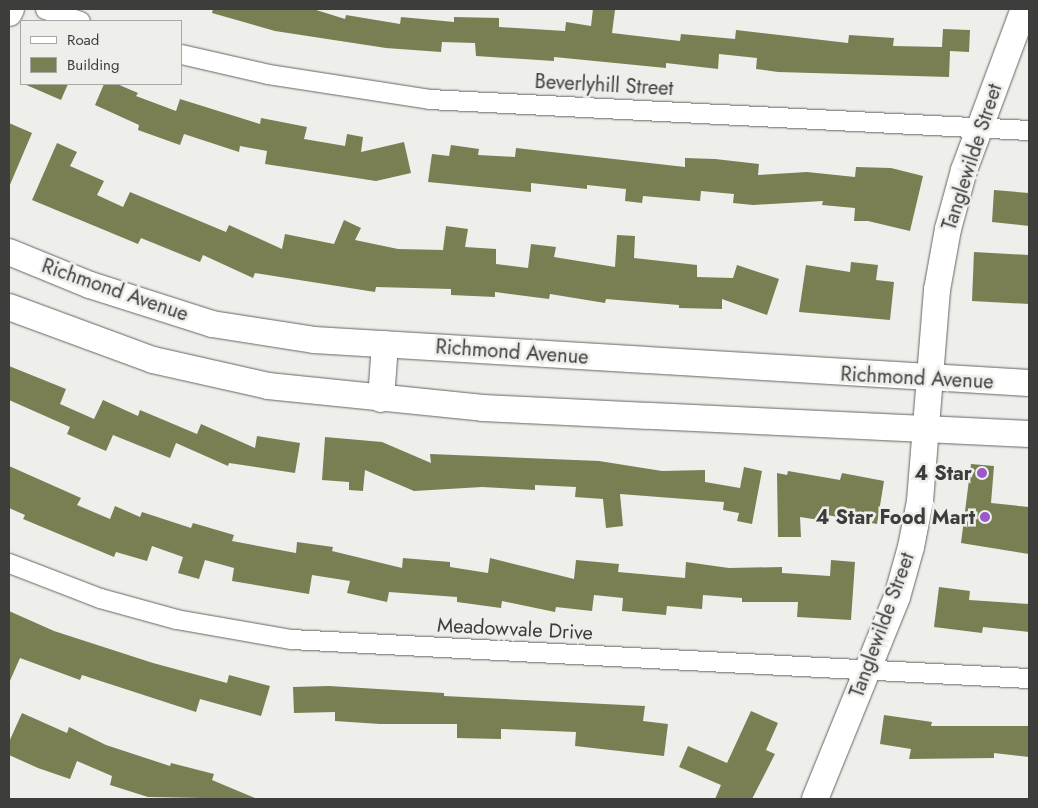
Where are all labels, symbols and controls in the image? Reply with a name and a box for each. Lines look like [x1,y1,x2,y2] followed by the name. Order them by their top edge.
[20,20,182,85] legend
[67,29,99,51] text: Road
[67,54,119,76] text: Building
[534,69,674,101] street label: Beverlyhill Street
[937,81,1007,233] street label: Tanglewilde Street
[39,254,191,326] street label: Richmond Avenue
[435,335,589,369] street label: Richmond Avenue
[840,362,994,394] street label: Richmond Avenue
[914,461,972,485] place label: 4 Star
[976,467,988,479] marker: 4 Star
[816,505,975,529] place label: 4 Star Food Mart
[979,511,991,523] marker: 4 Star Food Mart
[845,549,919,701] street label: Tanglewilde Street
[436,613,594,645] street label: Meadowvale Drive

